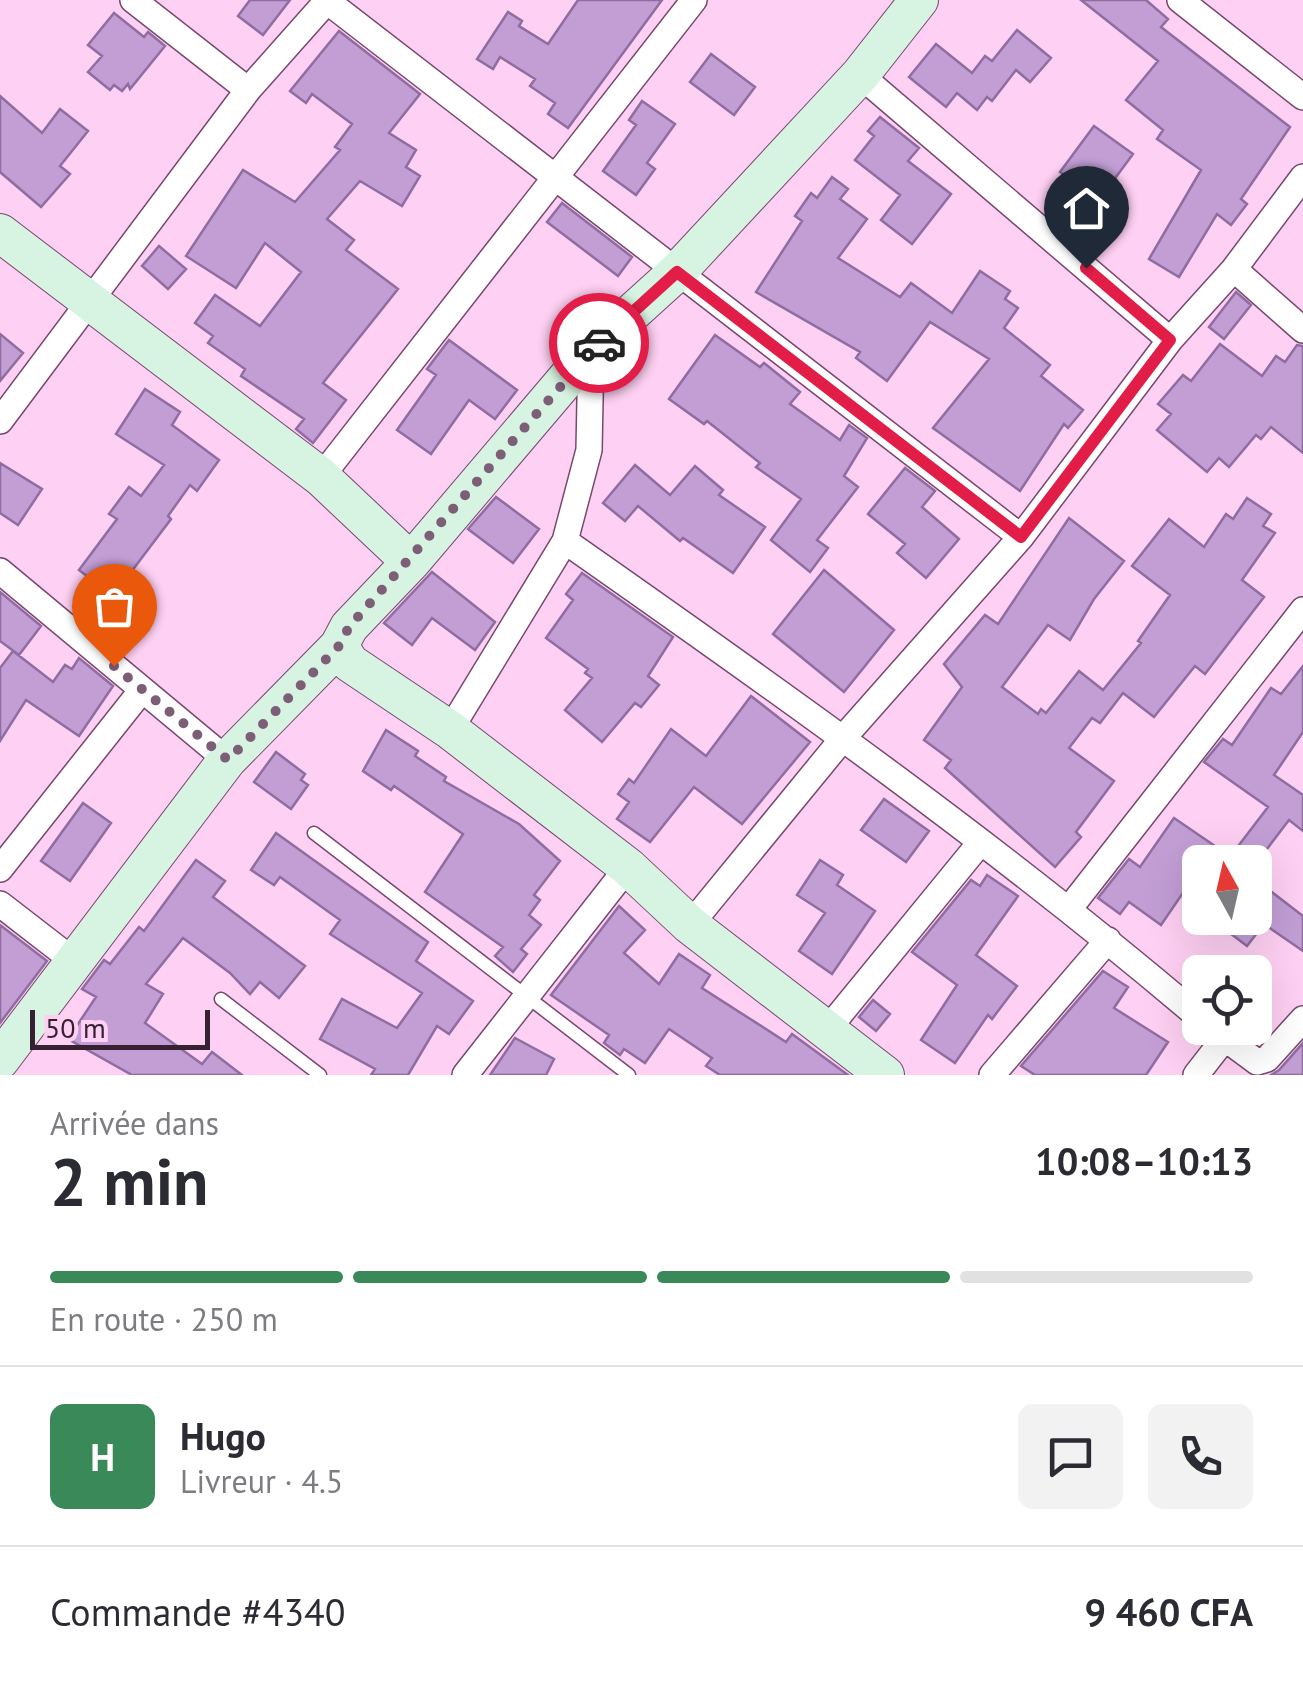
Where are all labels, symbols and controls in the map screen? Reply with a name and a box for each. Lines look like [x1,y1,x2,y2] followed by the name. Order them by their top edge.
[1044,166,1129,269] pin
[1059,181,1114,236] icon: home
[549,293,649,393] courier
[572,316,627,371] icon: car
[72,564,157,667] pin
[87,579,142,634] icon: bag
[1182,845,1272,935] north arrow
[1182,845,1272,1045] map controls
[1182,955,1272,1045] button: locate
[30,1005,210,1050] scale bar
[45,1009,106,1046] text: 50 m
[50,1102,219,1144] text: Arrivée dans
[1035,1136,1253,1185] text: 10:08–10:13
[50,1139,209,1223] text: 2 min
[50,1298,278,1340] text: En route · 250 m
[1018,1404,1123,1509] button: chat
[1148,1404,1253,1509] button: phone
[180,1411,266,1460] text: Hugo
[90,1432,115,1481] text: H
[180,1460,343,1502] text: Livreur · 4.5
[50,1587,346,1636] text: Commande #4340
[1085,1587,1253,1636] text: 9 460 CFA

